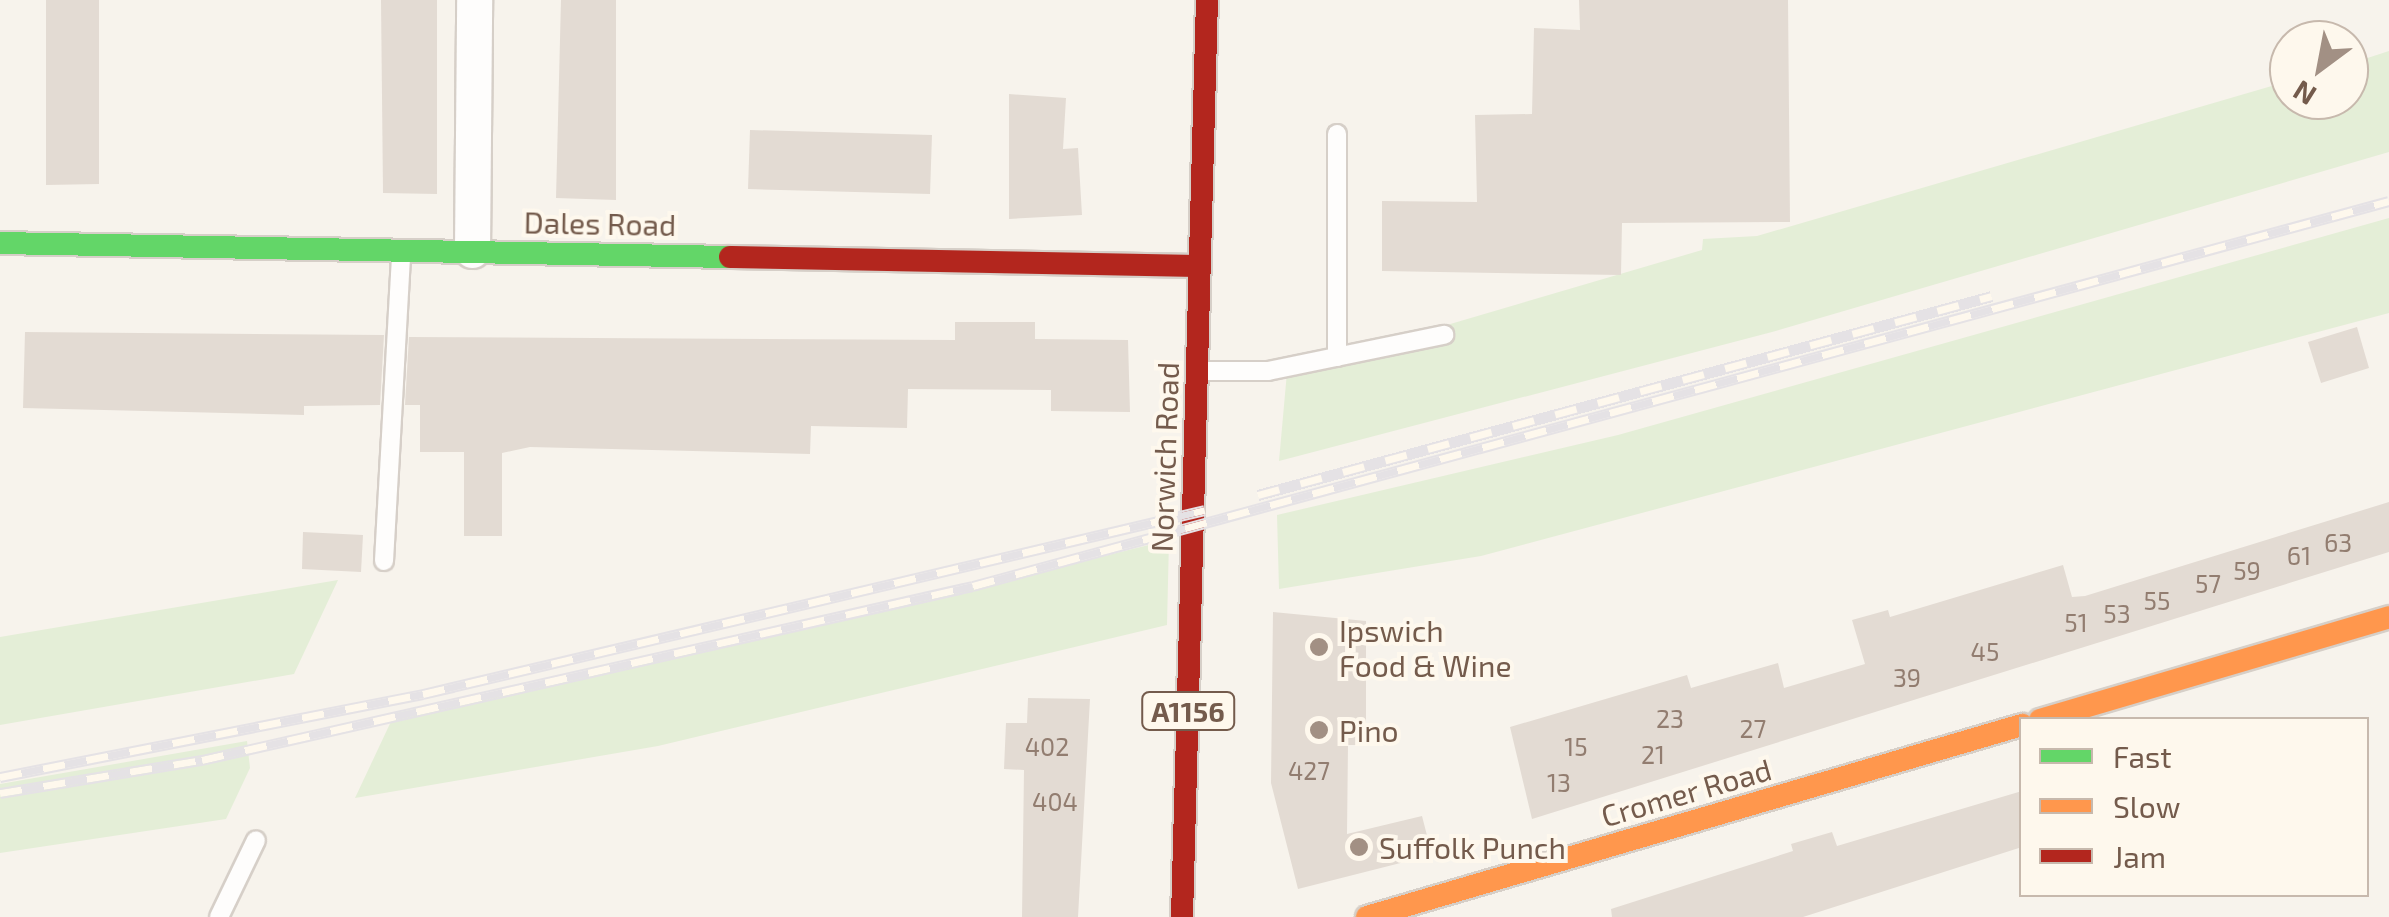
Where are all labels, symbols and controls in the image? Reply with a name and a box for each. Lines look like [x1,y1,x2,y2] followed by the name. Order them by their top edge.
[2269,20,2369,120] north arrow
[2287,74,2322,114] text: N
[523,204,677,242] street label: Dales Road
[1143,361,1185,553] street label: Norwich Road
[2324,527,2352,557] house number: 63
[2287,540,2311,570] house number: 61
[2233,555,2261,585] house number: 59
[2195,568,2221,598] house number: 57
[2144,585,2170,615] house number: 55
[2103,598,2131,628] house number: 53
[2064,607,2088,637] house number: 51
[1339,612,1512,682] place label: Ipswich Food & Wine
[1308,636,1330,658] marker: Ipswich Food & Wine
[1971,636,1999,666] house number: 45
[1893,662,1921,692] house number: 39
[1140,688,1236,734] road number: A1156
[1656,703,1684,733] house number: 23
[1339,712,1399,748] place label: Pino
[1740,713,1766,743] house number: 27
[2019,717,2369,897] legend
[1308,719,1330,741] marker: Pino
[1025,731,1069,761] house number: 402
[1564,731,1588,761] house number: 15
[2113,738,2172,774] text: Fast
[1641,739,1665,769] house number: 21
[1596,750,1776,834] street label: Cromer Road
[1288,755,1330,785] house number: 427
[1547,767,1571,797] house number: 13
[1032,786,1078,816] house number: 404
[2113,788,2180,824] text: Slow
[1379,829,1566,865] place label: Suffolk Punch
[1348,836,1370,858] marker: Suffolk Punch
[2113,838,2166,874] text: Jam

